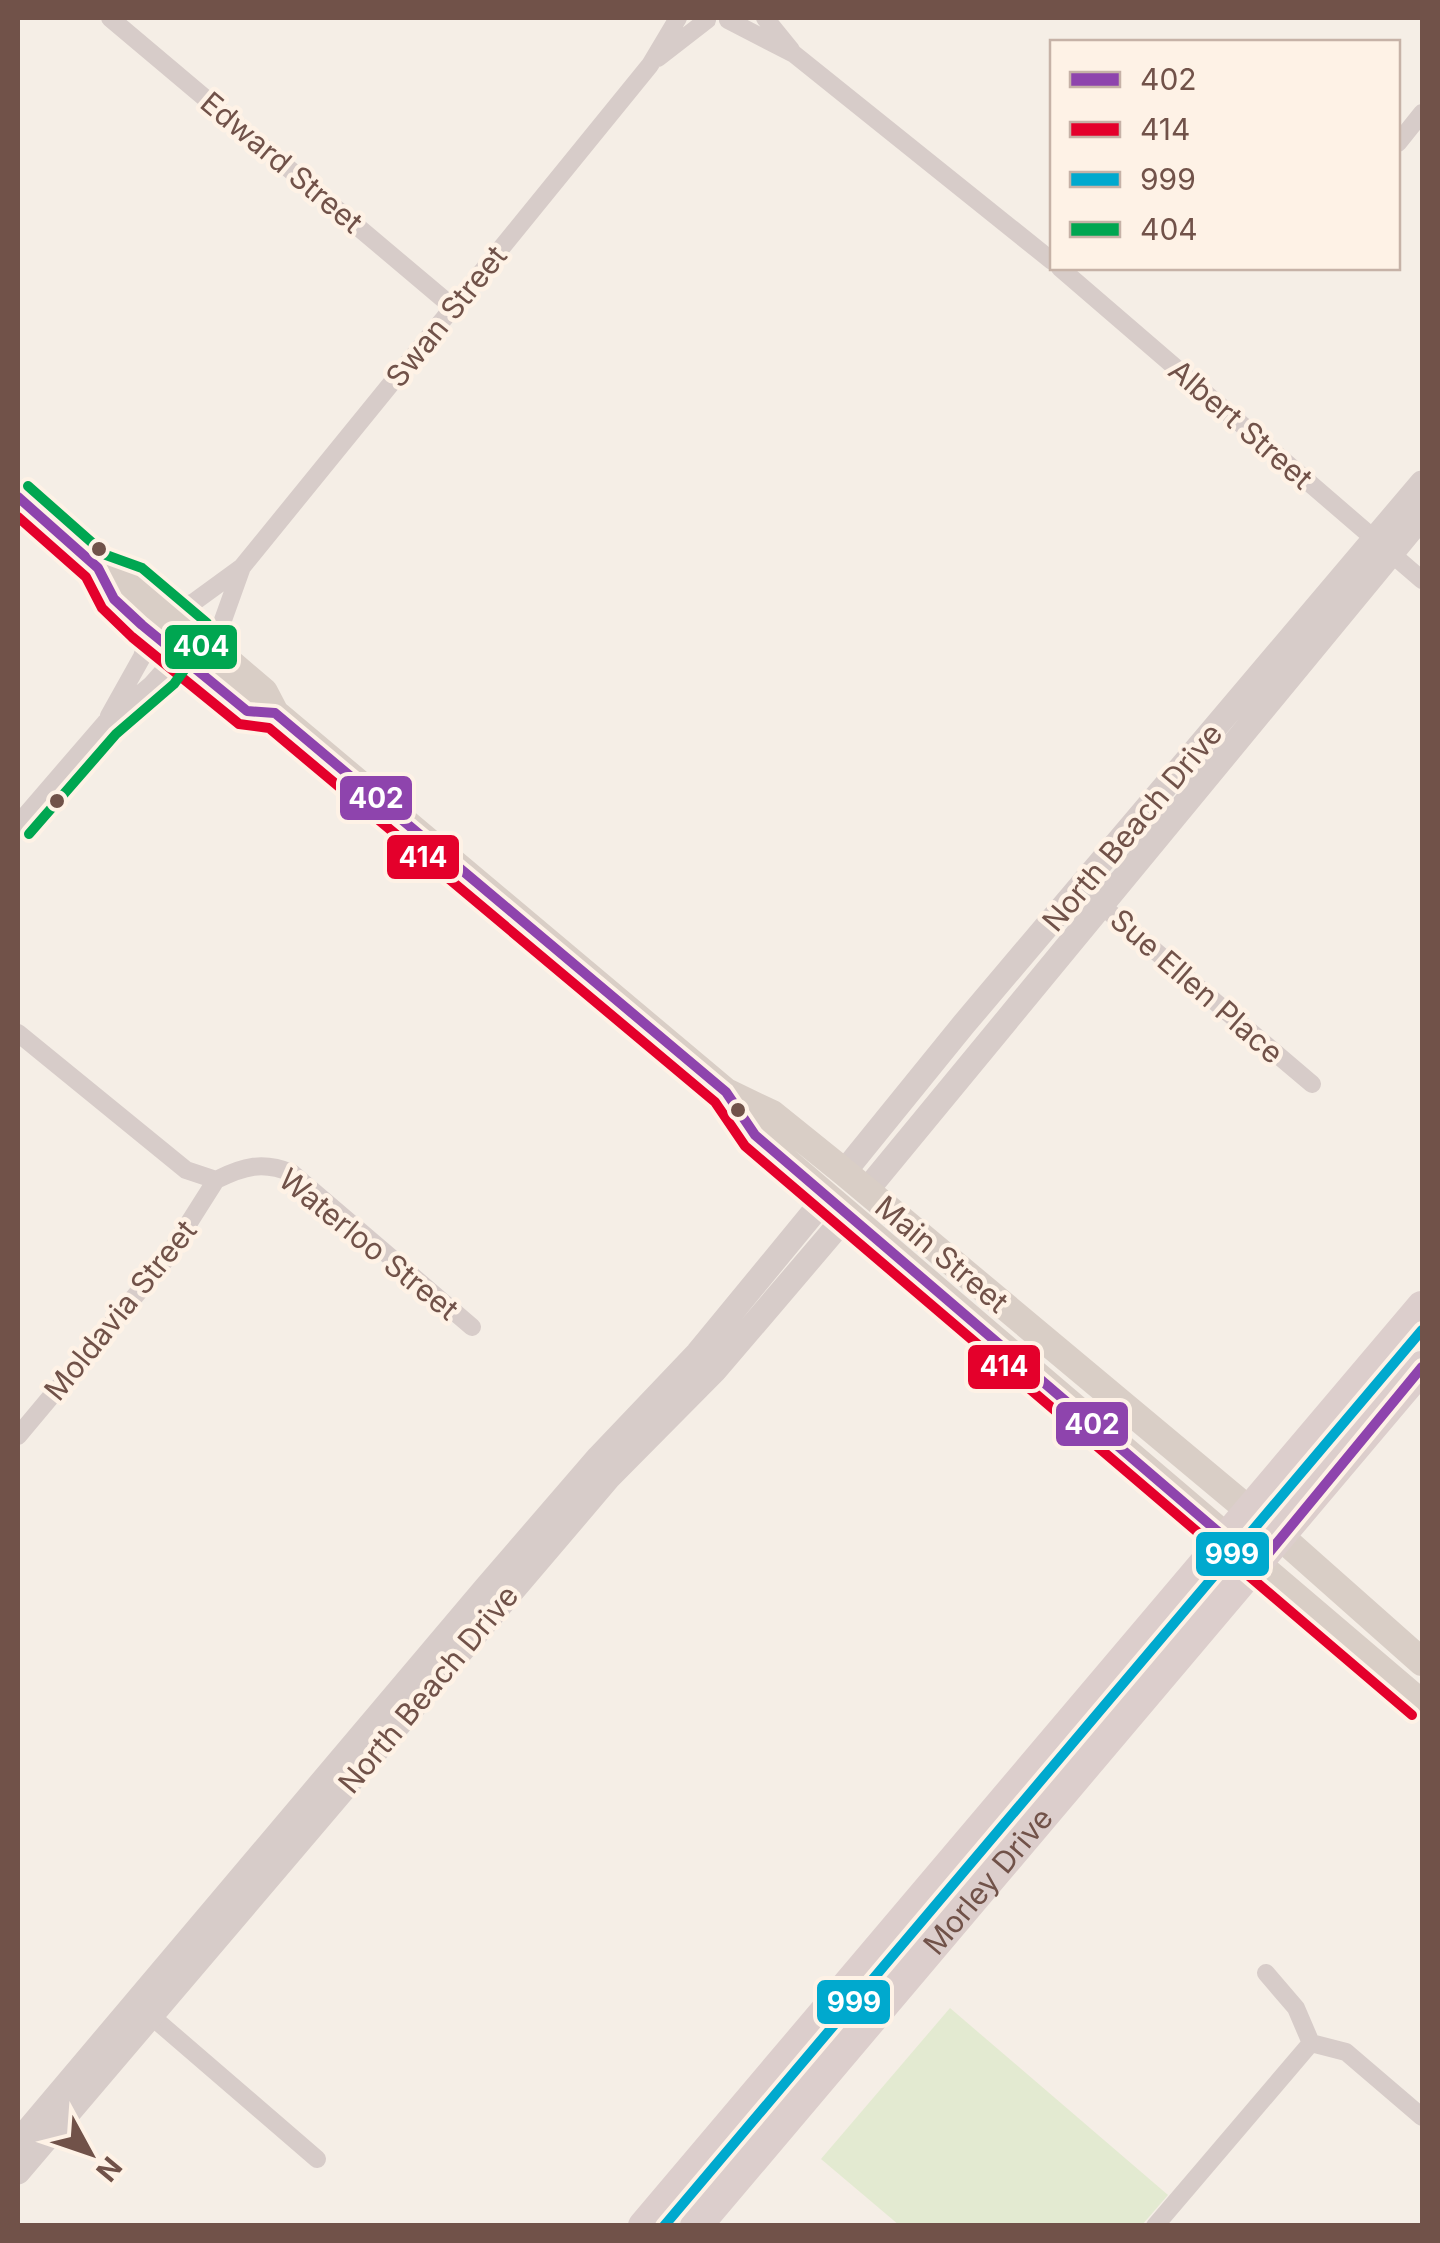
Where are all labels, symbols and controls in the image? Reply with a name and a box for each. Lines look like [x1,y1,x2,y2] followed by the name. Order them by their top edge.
[1050,40,1400,270] legend
[1140,61,1197,97] text: 402
[194,84,370,240] street label: Edward Street
[1140,111,1190,147] text: 414
[1140,161,1196,197] text: 999
[1140,211,1198,247] text: 404
[378,238,514,394] street label: Swan Street
[1162,352,1320,496] street label: Albert Street
[89,539,109,559] unlabelled marker
[163,623,239,671] line badge: 404
[173,629,229,663] text: 404
[1035,716,1229,938] street label: North Beach Drive
[338,774,414,822] line badge: 402
[348,781,404,815] text: 402
[47,791,67,811] unlabelled marker
[385,833,461,881] line badge: 414
[399,840,447,874] text: 414
[1103,901,1291,1071] street label: Sue Ellen Place
[728,1100,748,1120] unlabelled marker
[272,1161,466,1327] street label: Waterloo Street
[868,1188,1016,1320] street label: Main Street
[36,1213,204,1407] street label: Moldavia Street
[966,1343,1042,1391] line badge: 414
[980,1349,1028,1383] text: 414
[1054,1400,1130,1448] line badge: 402
[1064,1407,1120,1441] text: 402
[1194,1530,1271,1578] line badge: 999
[1205,1537,1259,1571] text: 999
[331,1578,525,1800] street label: North Beach Drive
[916,1800,1060,1961] street label: Morley Drive
[815,1978,892,2026] line badge: 999
[827,1985,881,2019] text: 999
[40,2103,140,2203] north arrow
[89,2150,129,2188] text: N

